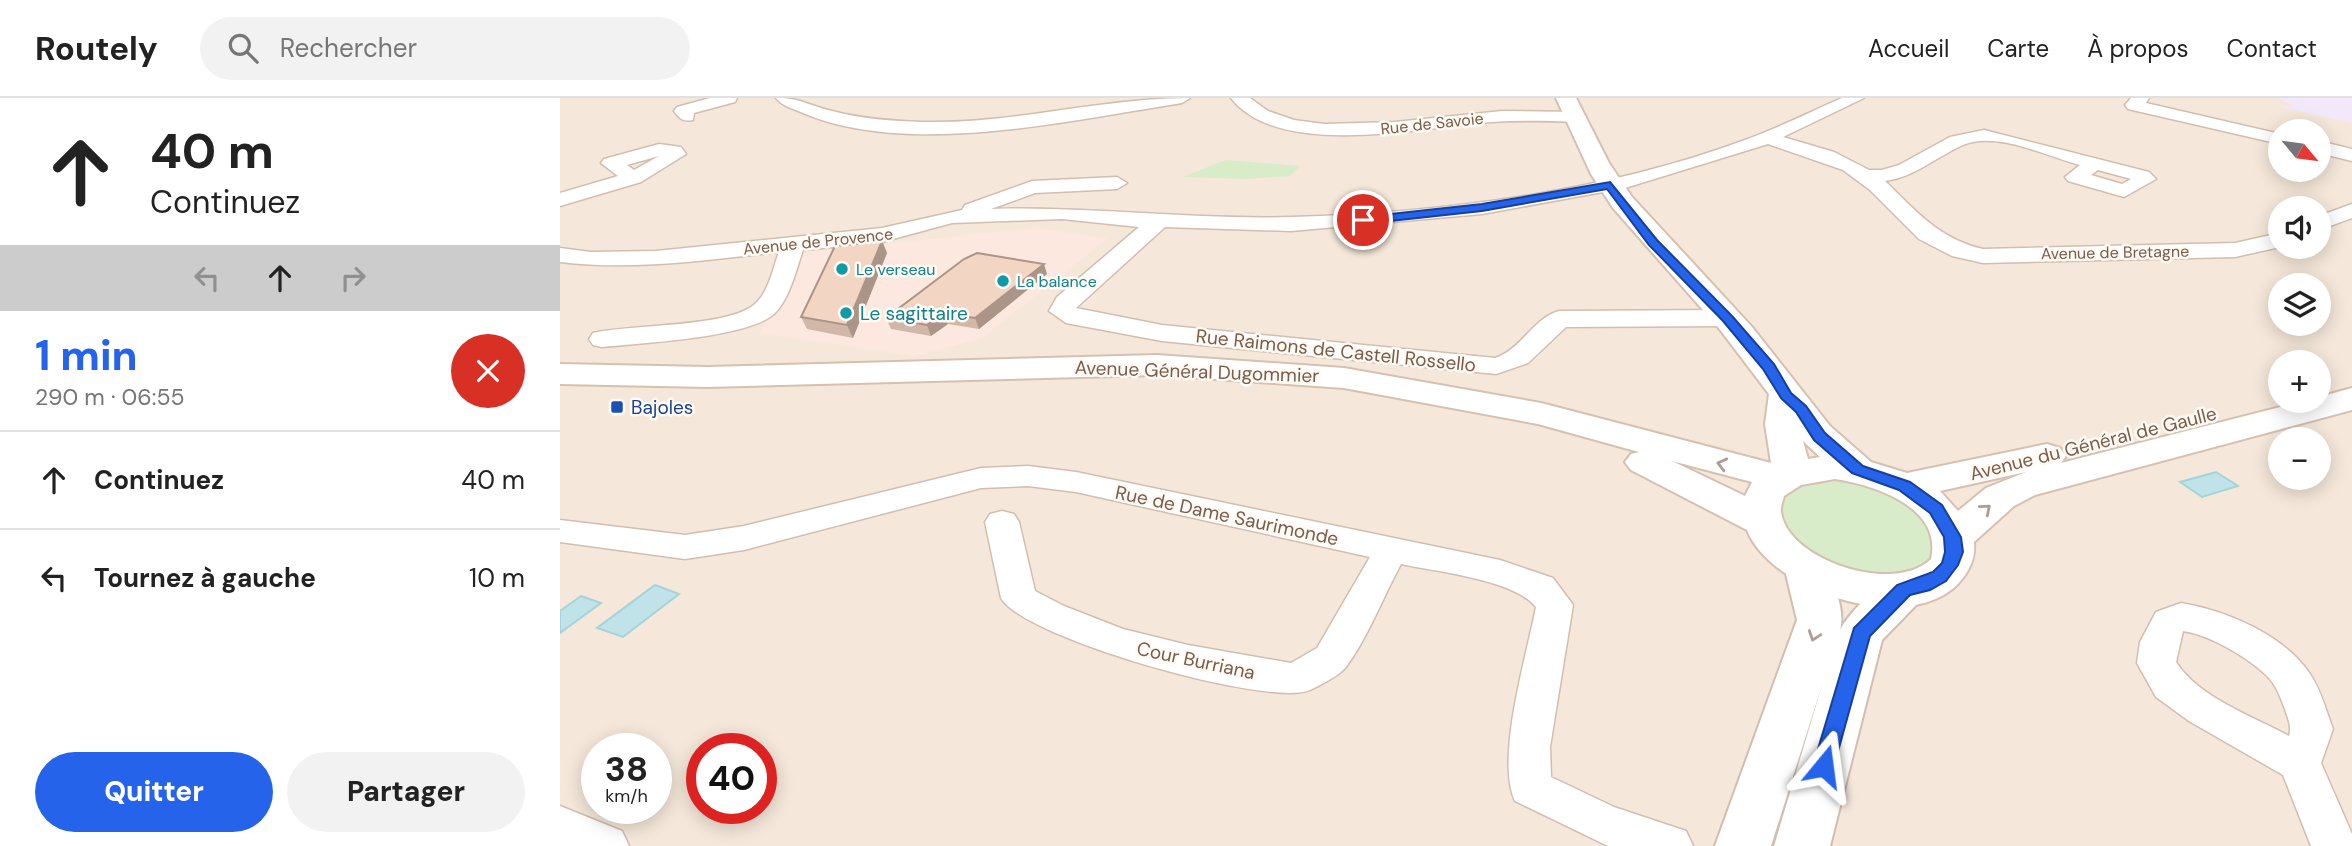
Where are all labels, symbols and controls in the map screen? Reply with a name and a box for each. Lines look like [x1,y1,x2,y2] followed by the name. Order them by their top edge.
[200,17,690,80] search box
[35,27,158,70] text: Routely
[224,29,262,67] icon: search
[280,31,417,65] text: Rechercher
[1868,33,1949,64] text: Accueil
[1987,33,2049,64] text: Carte
[2087,33,2189,64] text: À propos
[2227,33,2317,64] text: Contact
[1379,108,1485,139] street label: Rue de Savoie
[150,119,274,183] text: 40 m
[2268,119,2331,182] north arrow
[2268,119,2331,490] map controls
[35,126,126,217] icon: ahead
[150,181,300,223] text: Continuez
[1333,190,1393,250] pin
[2268,196,2331,259] button: sound
[1344,201,1382,239] icon: arrive
[742,223,894,260] street label: Avenue de Provence
[2041,241,2189,264] street label: Avenue de Bretagne
[188,259,226,297] icon: left
[261,259,299,297] icon: ahead
[334,259,372,297] icon: right
[856,259,935,280] place label: Le verseau
[834,261,850,277] marker: Le verseau
[1017,271,1097,292] place label: La balance
[995,273,1011,289] marker: La balance
[2268,273,2331,336] button: layers
[860,301,968,326] place label: Le sagittaire
[838,305,854,321] marker: Le sagittaire
[1195,323,1477,378] street label: Rue Raimons de Castell Rossello
[35,328,138,383] text: 1 min
[451,334,525,408] button: close
[2268,350,2331,413] button: +
[1074,355,1320,388] street label: Avenue Général Dugommier
[35,382,184,412] text: 290 m · 06:55
[631,395,693,420] place label: Bajoles
[609,399,625,415] marker: Bajoles
[1967,401,2219,486] street label: Avenue du Général de Gaulle
[2268,427,2331,490] button: −
[1716,457,1728,472] one-way arrow
[35,461,73,499] icon: ahead
[94,463,224,497] text: Continuez
[461,463,525,497] text: 40 m
[1113,480,1341,551] street label: Rue de Dame Saurimonde
[1977,505,1990,517] one-way arrow
[35,559,73,597] icon: left
[94,561,316,595] text: Tournez à gauche
[469,561,525,595] text: 10 m
[1808,630,1822,642] one-way arrow
[1134,636,1257,685] street label: Cour Burriana
[1787,729,1861,803] position arrow
[686,733,777,824] speed limit sign: 40
[605,746,648,792] text: 38
[35,752,273,832] button: Quitter
[287,752,525,832] button: Partager
[605,784,648,808] text: km/h

